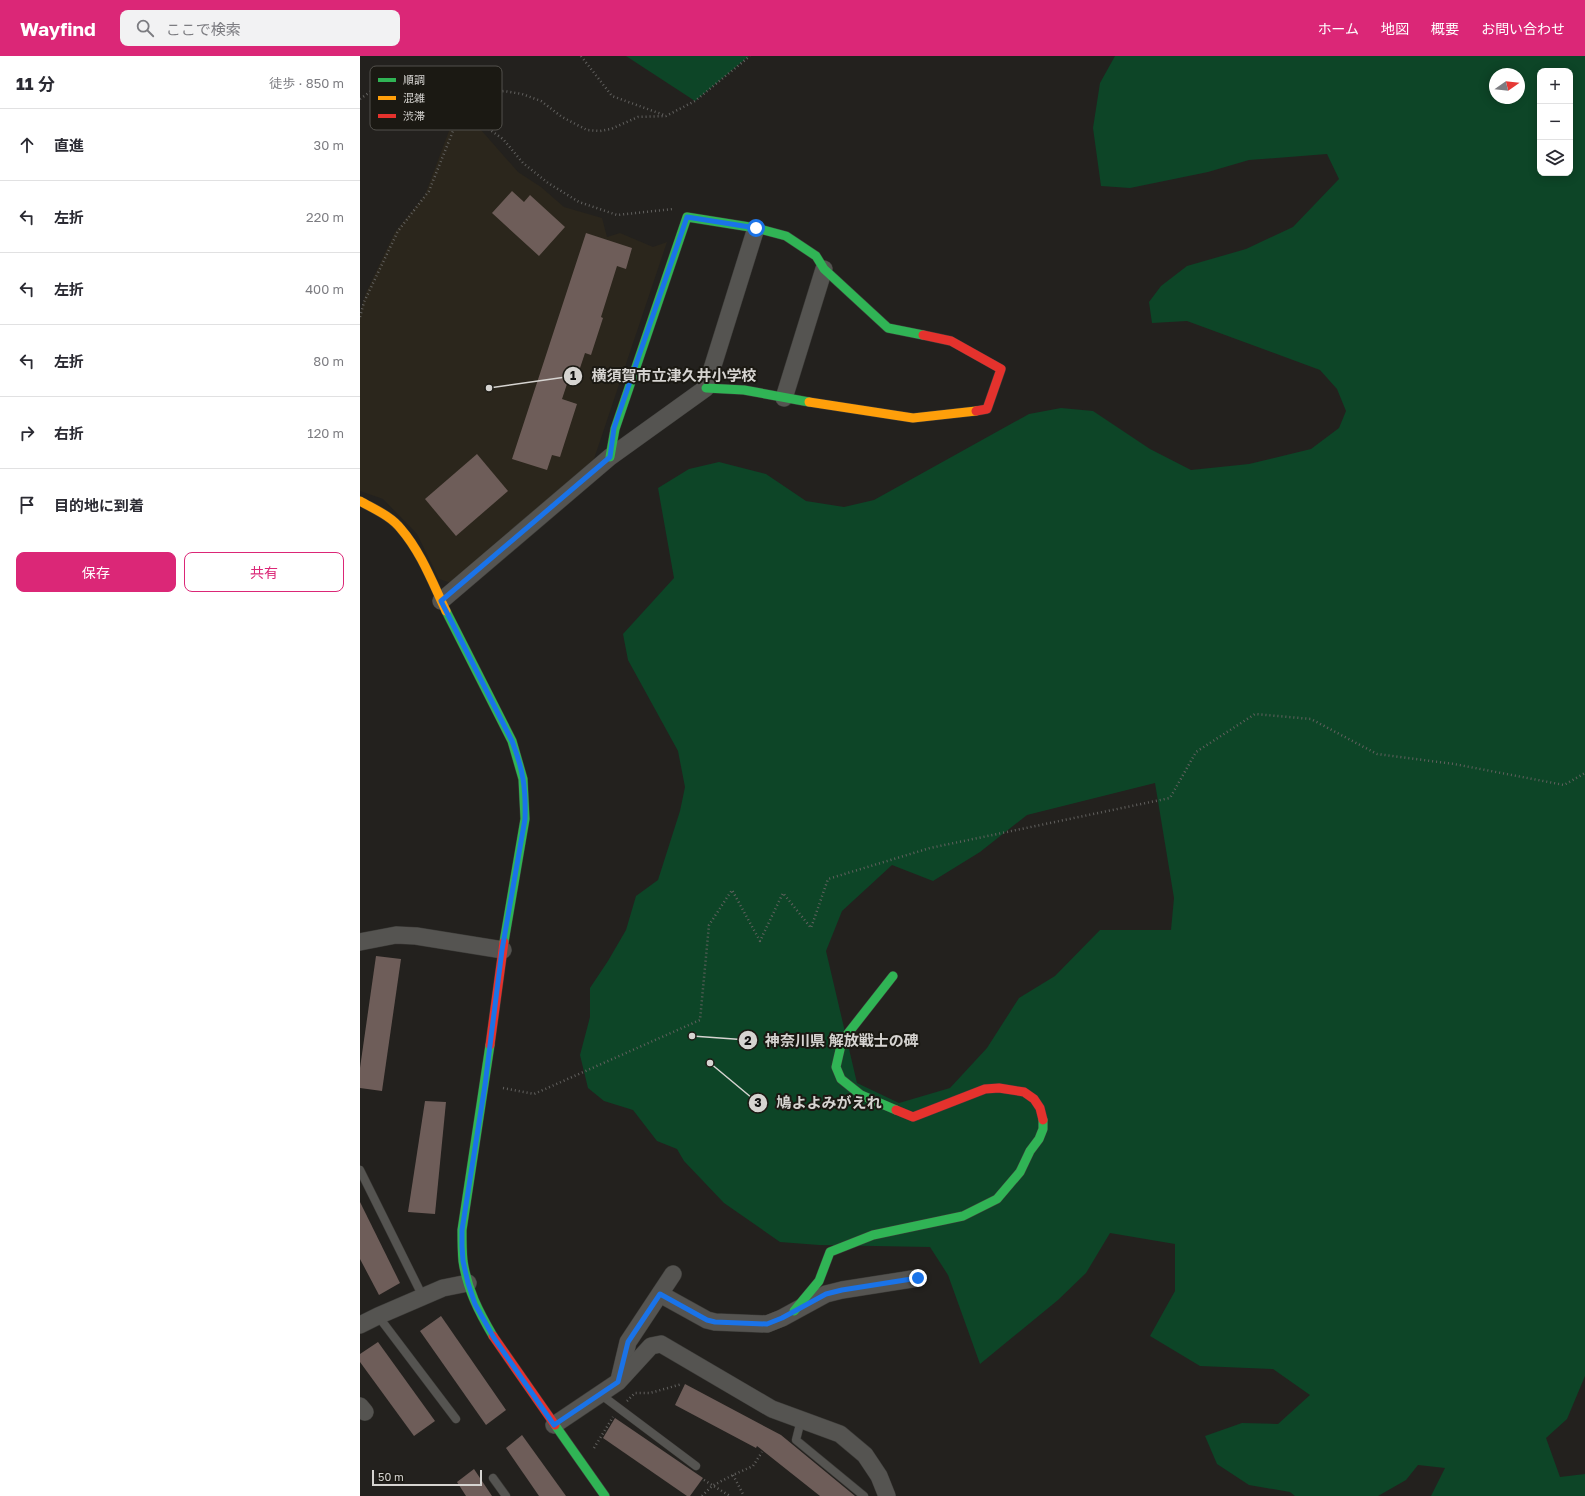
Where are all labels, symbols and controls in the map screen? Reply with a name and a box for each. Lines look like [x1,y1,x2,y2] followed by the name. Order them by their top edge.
[120,10,400,46] search box
[20,17,96,40] text: Wayfind
[134,17,156,39] icon: search
[166,20,241,38] text: ここで検索
[1317,20,1359,37] text: ホーム
[1381,20,1409,37] text: 地図
[1431,20,1459,37] text: 概要
[1481,20,1565,37] text: お問い合わせ
[370,66,502,130] legend
[1489,68,1525,104] north arrow
[1537,68,1573,176] map controls
[1537,68,1573,104] button: +
[16,73,55,94] text: 11 分
[403,73,425,86] text: 順調
[269,75,344,91] text: 徒歩 · 850 m
[403,91,425,104] text: 混雑
[1537,104,1573,140] button: −
[403,109,425,122] text: 渋滞
[16,134,38,156] icon: ahead
[54,136,84,154] text: 直進
[314,137,344,153] text: 30 m
[1537,140,1573,176] button: layers
[16,206,38,228] icon: left
[54,208,84,226] text: 左折
[306,209,344,225] text: 220 m
[747,219,765,237] route start
[16,278,38,300] icon: left
[54,280,84,298] text: 左折
[305,281,344,297] text: 400 m
[16,350,38,372] icon: left
[54,352,84,370] text: 左折
[313,353,344,369] text: 80 m
[563,362,764,389] callout: 横須賀市立津久井小学校
[591,366,757,384] text: 横須賀市立津久井小学校
[570,368,576,383] text: 1
[16,422,38,444] icon: right
[54,424,84,442] text: 右折
[307,425,344,441] text: 120 m
[16,494,38,516] icon: arrive
[54,496,144,514] text: 目的地に到着
[16,552,176,592] button: 保存
[184,552,344,592] button: 共有
[738,1027,927,1054] callout: 神奈川県 解放戦士の碑
[764,1031,919,1049] text: 神奈川県 解放戦士の碑
[744,1033,752,1048] text: 2
[748,1090,889,1117] callout: 鳩よよみがえれ
[776,1093,882,1111] text: 鳩よよみがえれ
[754,1095,762,1110] text: 3
[909,1269,927,1287] route end
[372,1468,482,1487] scale bar
[378,1470,404,1483] text: 50 m

